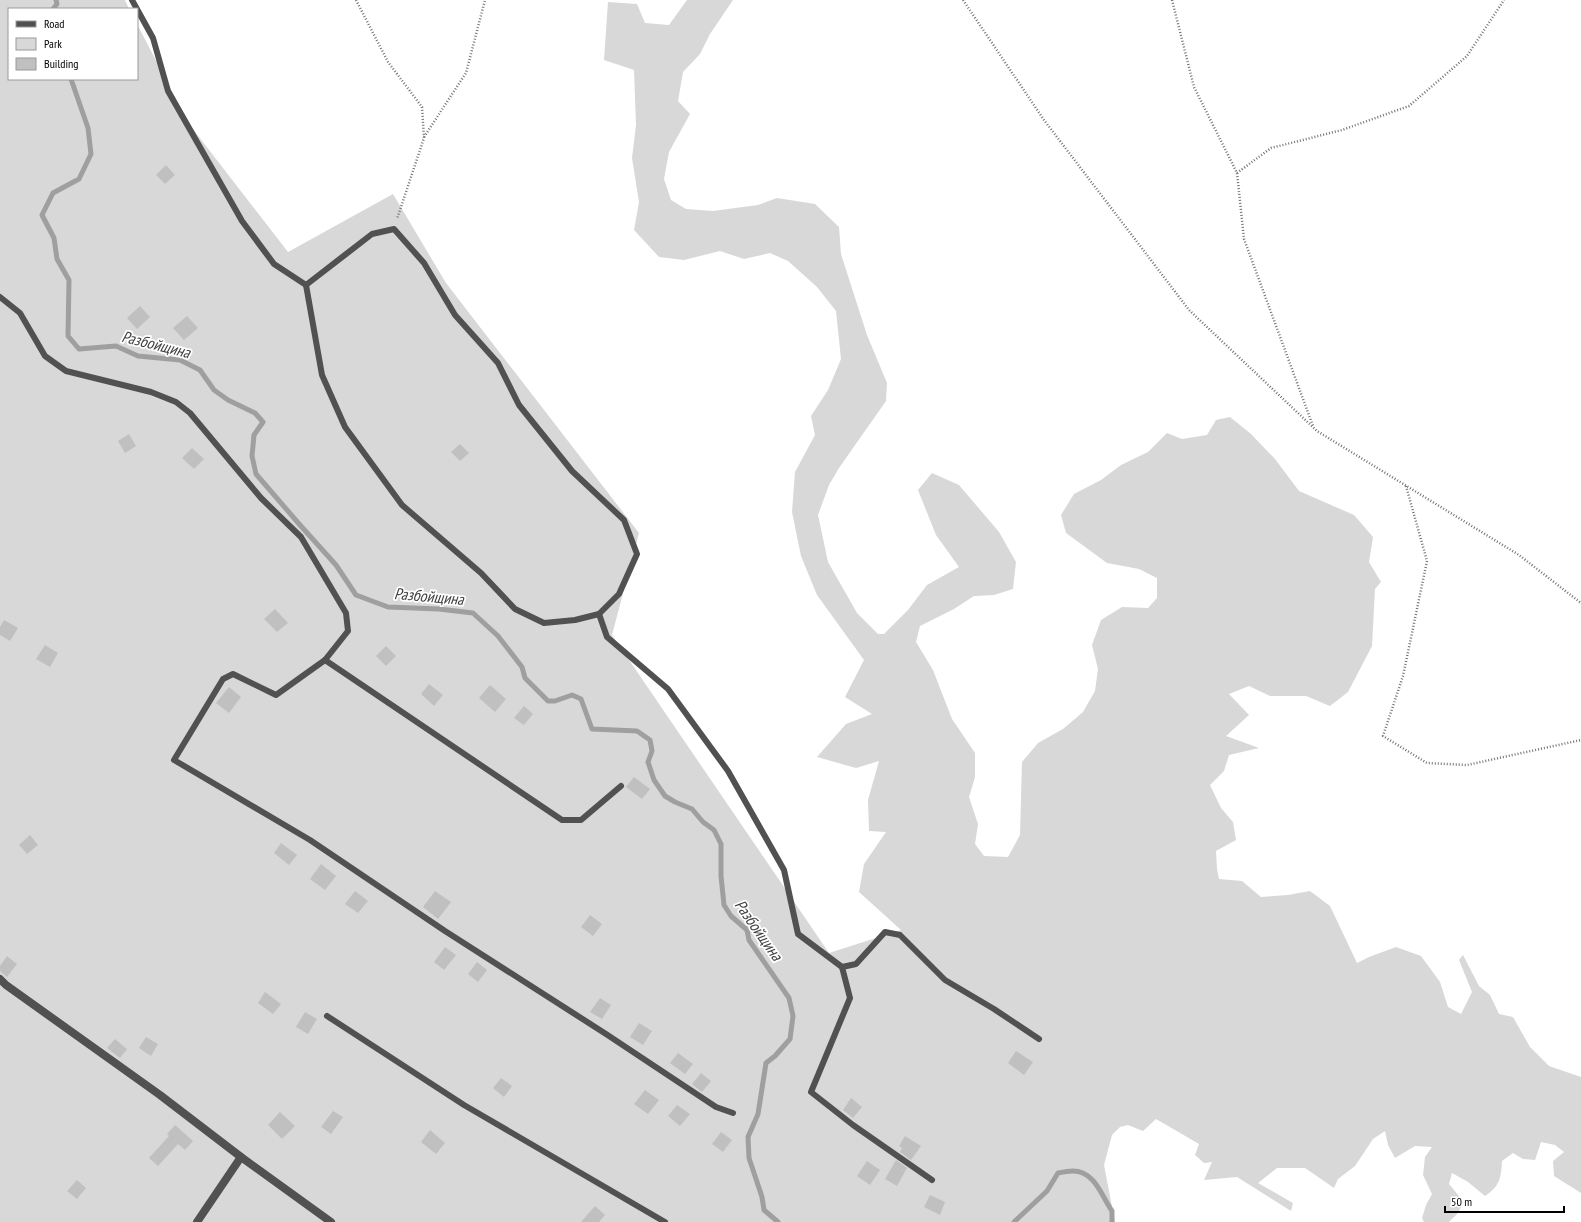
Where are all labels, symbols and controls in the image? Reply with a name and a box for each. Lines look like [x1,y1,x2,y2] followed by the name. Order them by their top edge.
[8,8,138,80] legend
[44,16,64,31] text: Road
[44,36,62,51] text: Park
[44,56,79,71] text: Building
[120,326,194,363] water label: Разбойщина
[393,583,466,609] water label: Разбойщина
[731,896,788,966] water label: Разбойщина
[1445,1188,1564,1214] scale bar
[1451,1194,1472,1209] text: 50 m

